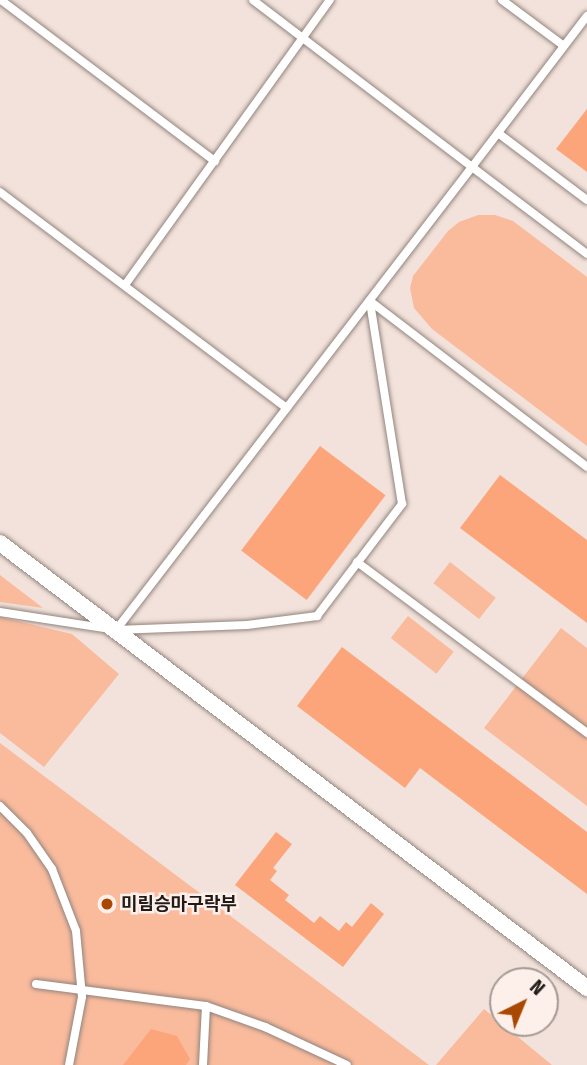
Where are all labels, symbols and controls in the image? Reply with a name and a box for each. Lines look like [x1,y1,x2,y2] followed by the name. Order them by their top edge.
[121,893,237,915] place label: 미림승마구락부
[99,896,115,912] marker: 미림승마구락부
[489,967,559,1037] north arrow
[525,975,549,1000] text: N

